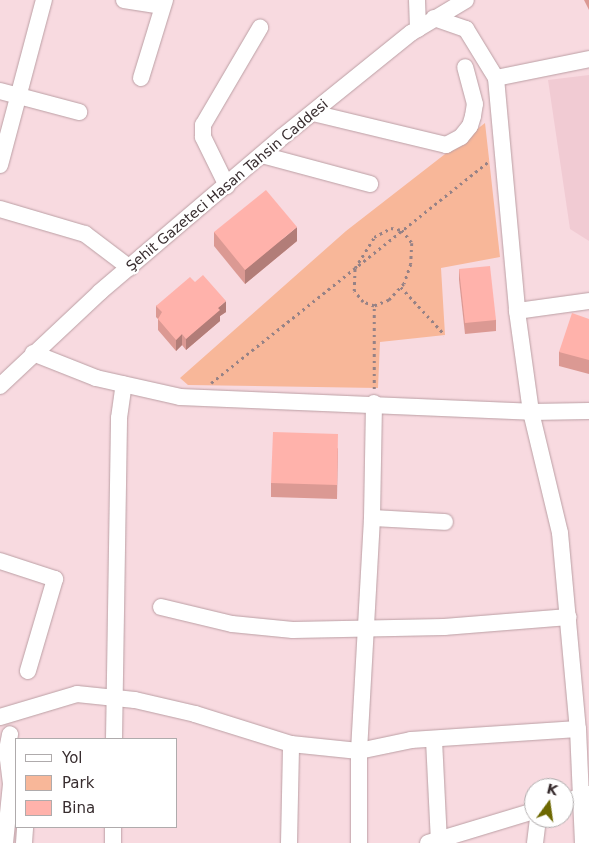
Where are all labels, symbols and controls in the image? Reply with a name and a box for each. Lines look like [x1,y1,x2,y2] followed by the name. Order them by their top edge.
[123,96,331,274] street label: Şehit Gazeteci Hasan Tahsin Caddesi
[15,738,178,828] legend
[62,749,83,767] text: Yol
[62,774,94,792] text: Park
[524,778,574,828] north arrow
[545,780,560,798] text: K
[62,799,95,817] text: Bina

